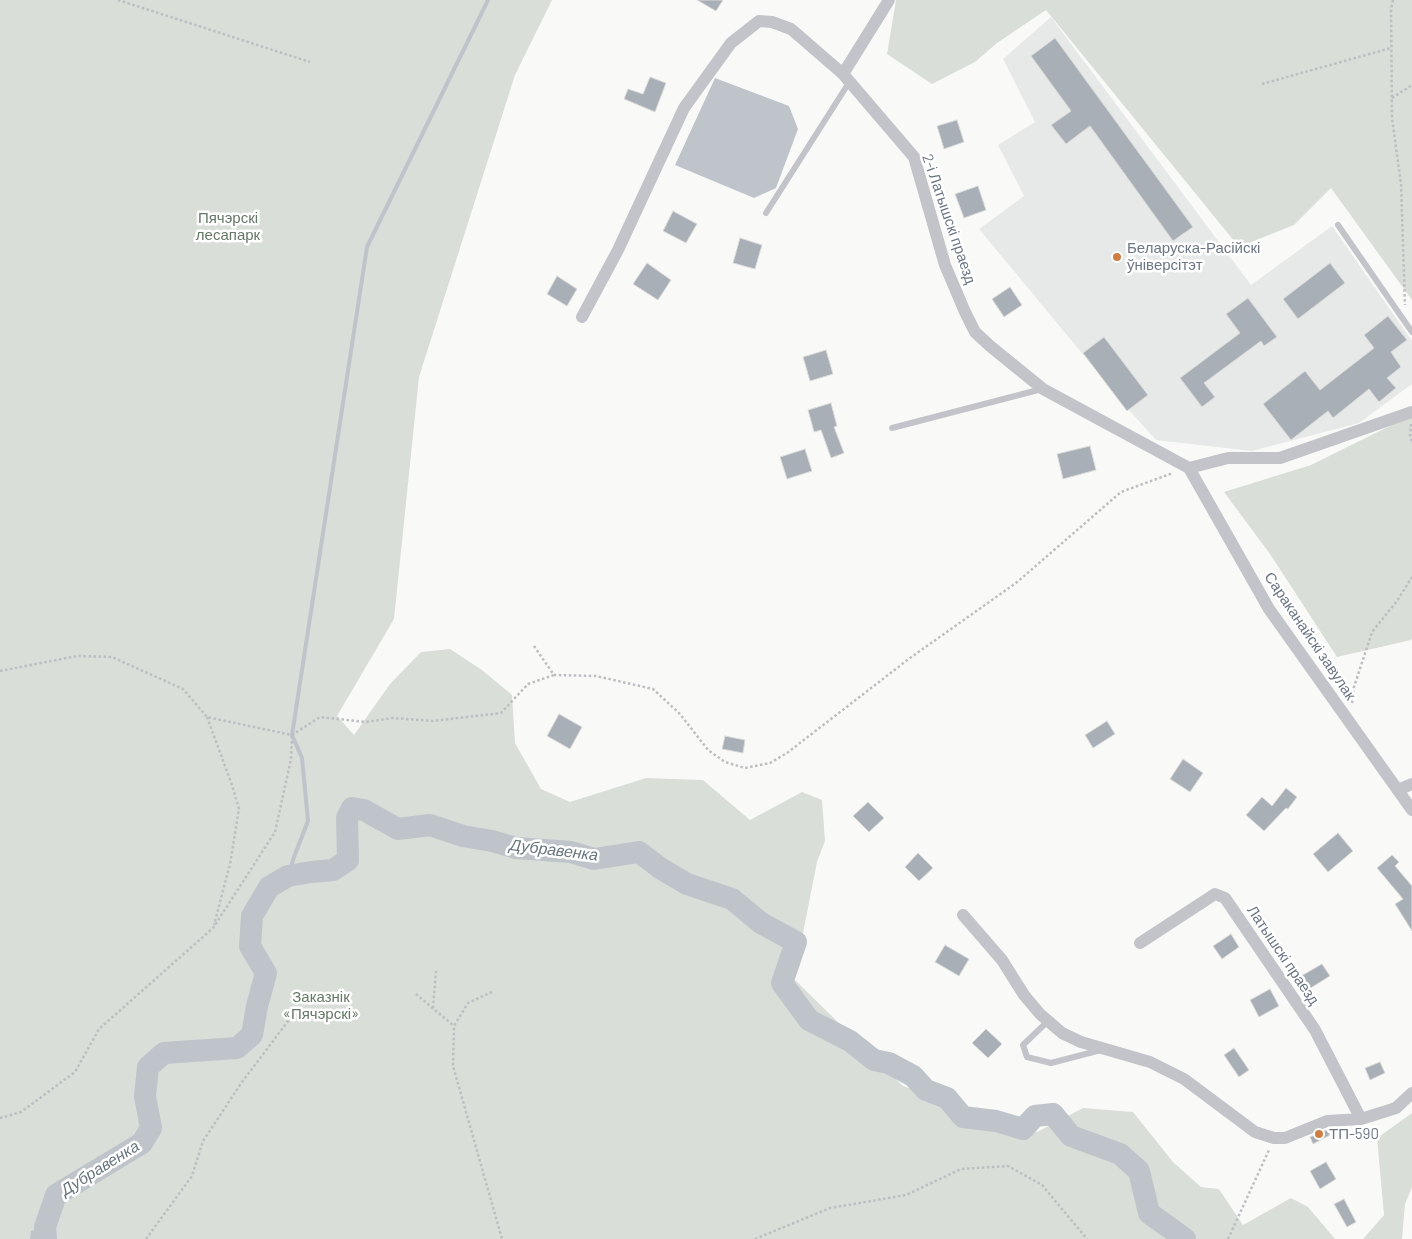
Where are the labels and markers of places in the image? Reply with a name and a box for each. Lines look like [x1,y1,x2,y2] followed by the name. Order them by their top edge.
[1127,239,1260,274] place label: Беларуска-Расійскі ўніверсітэт
[1111,251,1123,263] marker: Беларуска-Расійскі ўніверсітэт
[1329,1125,1379,1143] place label: ТП-590
[1313,1128,1325,1140] marker: ТП-590

